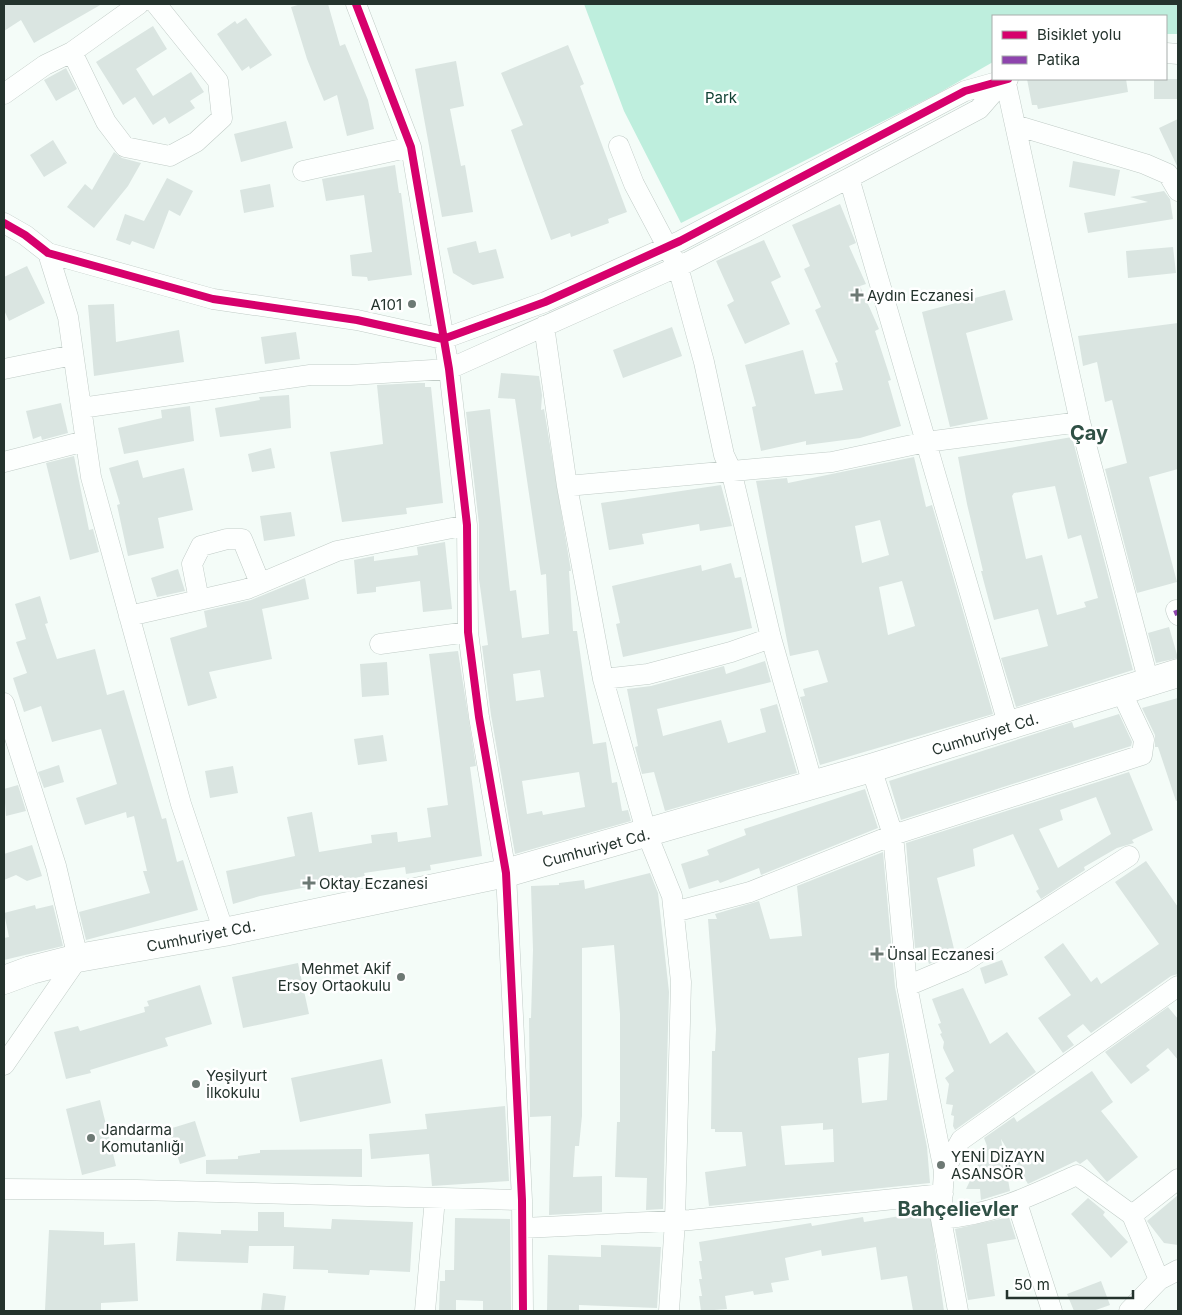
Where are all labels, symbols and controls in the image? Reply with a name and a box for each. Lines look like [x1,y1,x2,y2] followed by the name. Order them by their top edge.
[992,15,1167,80] legend
[1037,25,1121,44] text: Bisiklet yolu
[1037,50,1080,69] text: Patika
[705,88,738,107] park label: Park
[867,286,974,305] place label: Aydın Eczanesi
[851,289,863,301] marker: Aydın Eczanesi
[370,295,402,314] place label: A101
[406,298,418,310] marker: A101
[1070,421,1108,445] district label: Çay
[929,709,1041,759] street label: Cumhuriyet Cd.
[540,824,652,872] street label: Cumhuriyet Cd.
[319,874,428,893] place label: Oktay Eczanesi
[303,877,315,889] marker: Oktay Eczanesi
[145,916,257,956] street label: Cumhuriyet Cd.
[887,945,994,964] place label: Ünsal Eczanesi
[871,948,883,960] marker: Ünsal Eczanesi
[278,959,391,995] place label: Mehmet Akif Ersoy Ortaokulu
[395,971,407,983] marker: Mehmet Akif Ersoy Ortaokulu
[206,1066,267,1102] place label: Yeşilyurt İlkokulu
[190,1078,202,1090] marker: Yeşilyurt İlkokulu
[101,1120,184,1156] place label: Jandarma Komutanlığı
[85,1132,97,1144] marker: Jandarma Komutanlığı
[951,1147,1045,1183] place label: YENİ DİZAYN ASANSÖR
[935,1159,947,1171] marker: YENİ DİZAYN ASANSÖR
[898,1197,1018,1221] district label: Bahçelievler
[1007,1268,1133,1300] scale bar
[1014,1275,1050,1294] text: 50 m

